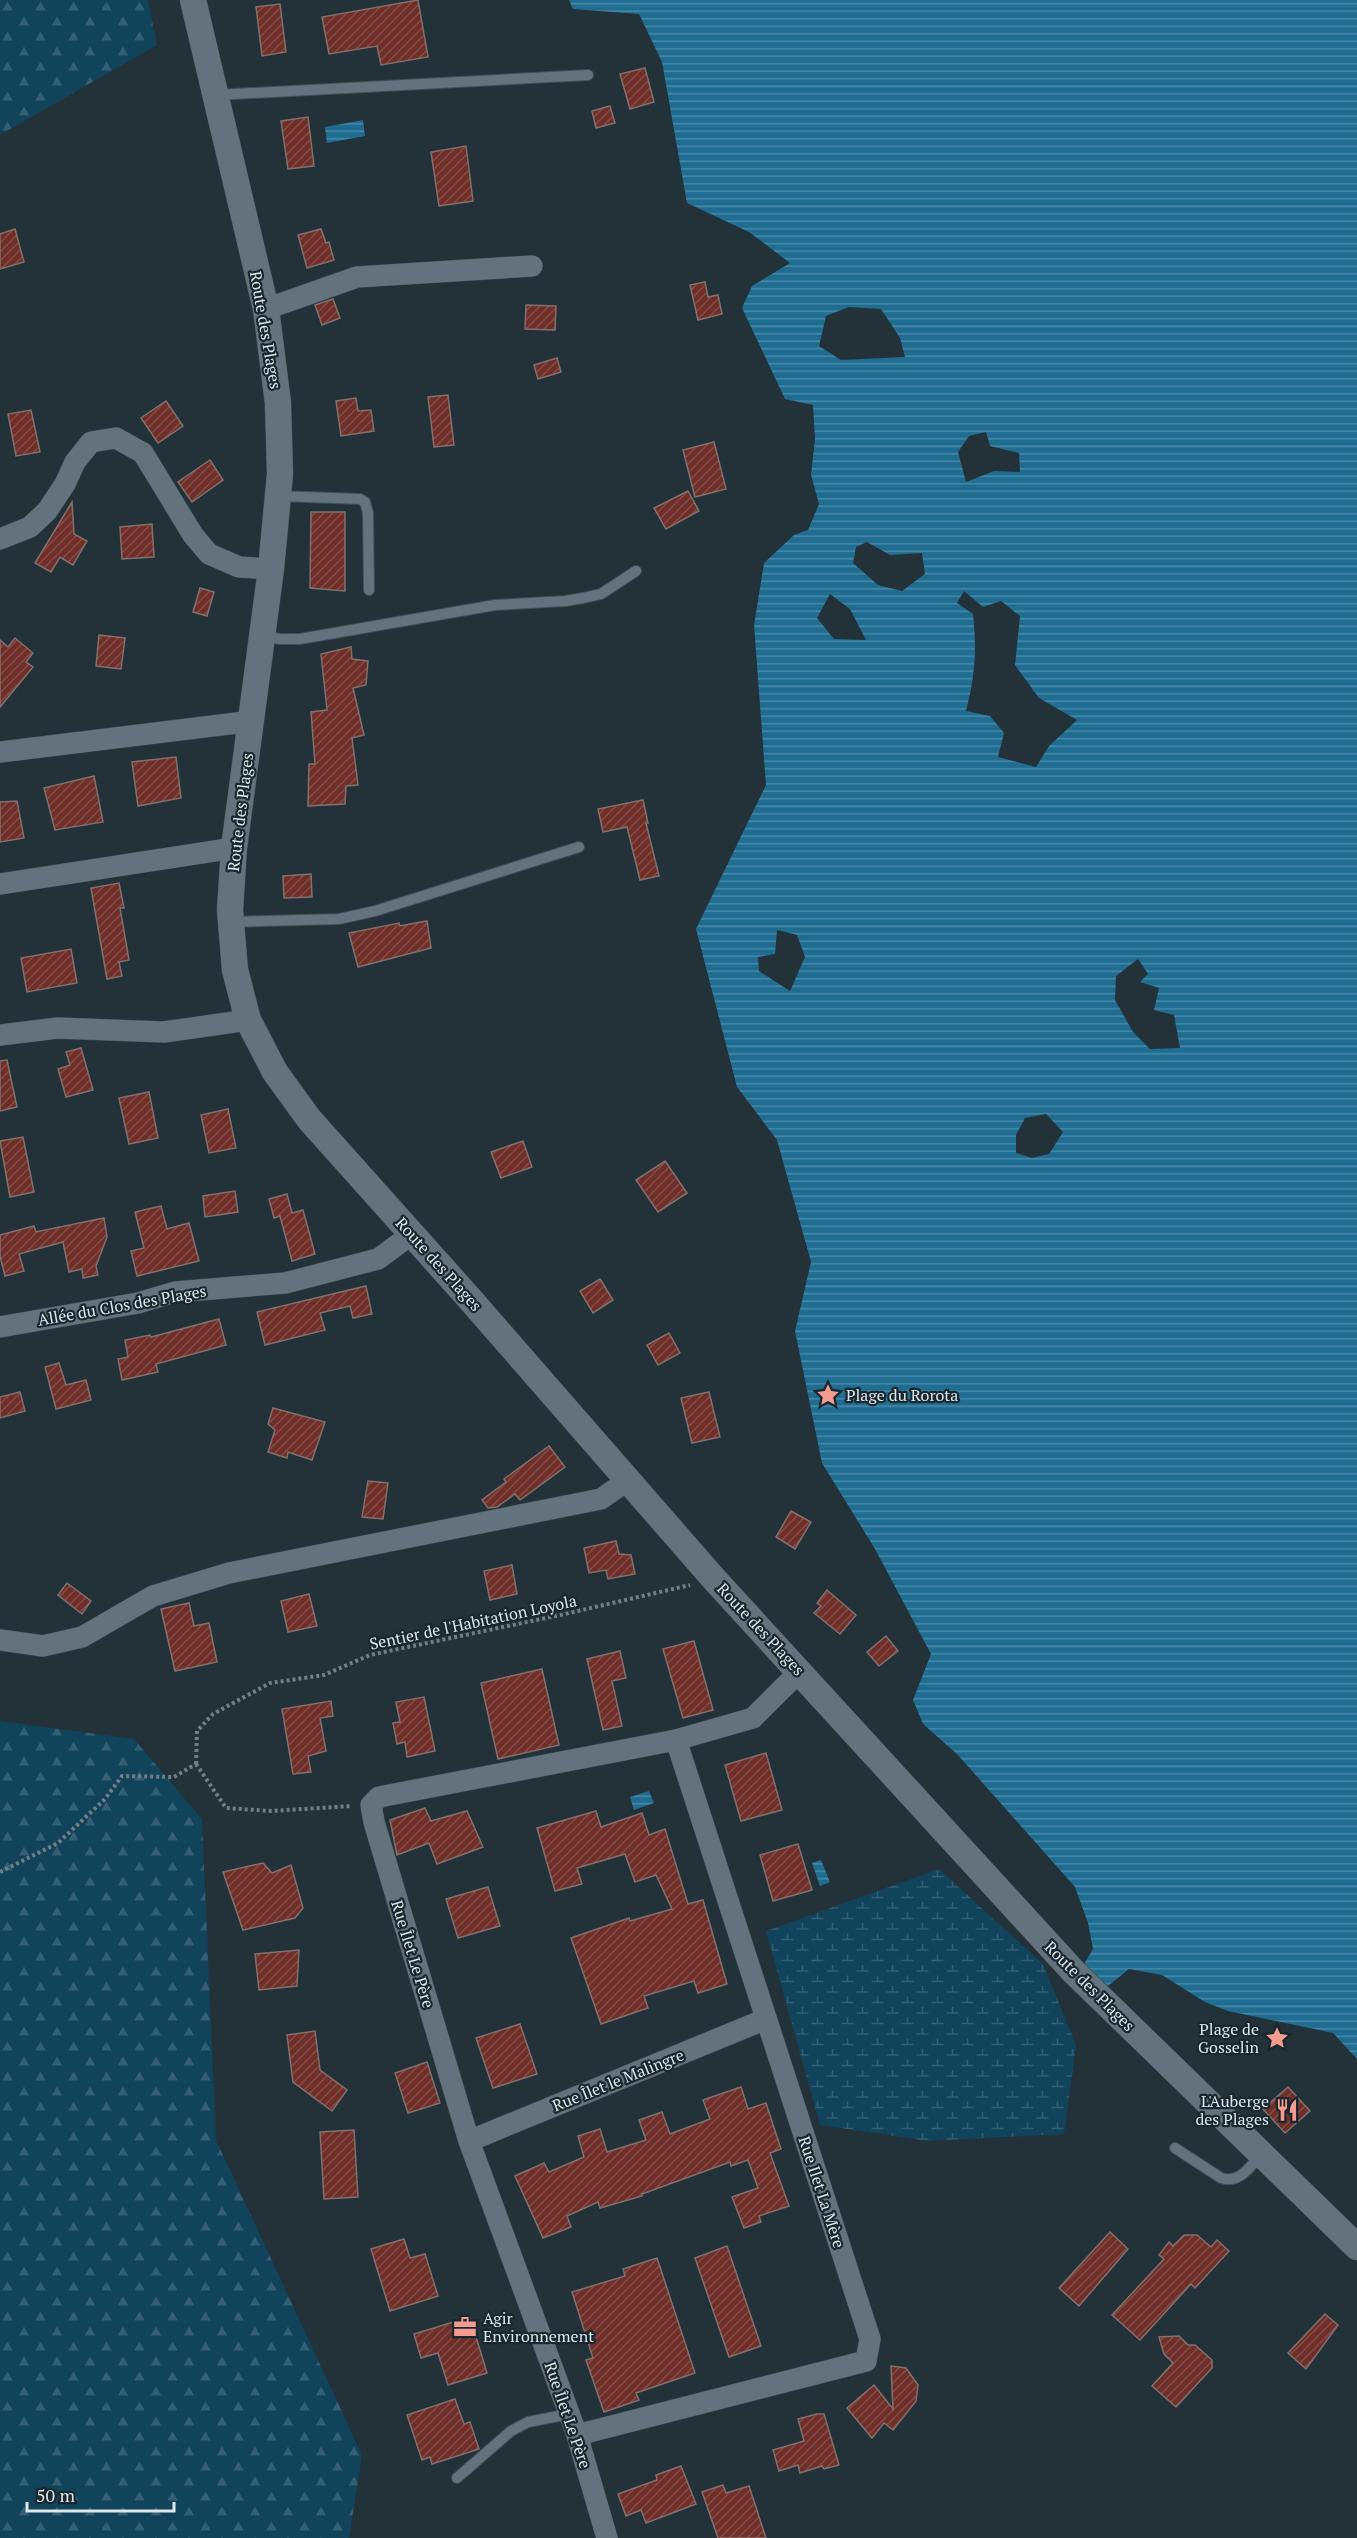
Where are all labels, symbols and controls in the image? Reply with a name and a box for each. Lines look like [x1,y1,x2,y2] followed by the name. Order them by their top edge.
[245,269,287,391] street label: Route des Plages
[222,751,258,873] street label: Route des Plages
[391,1212,487,1316] street label: Route des Plages
[36,1279,208,1331] street label: Allée du Clos des Plages
[815,1382,841,1408] place icon: Plage du Rorota
[846,1384,958,1406] place label: Plage du Rorota
[712,1578,810,1680] street label: Route des Plages
[367,1589,579,1655] street label: Sentier de l'Habitation Loyola
[386,1897,440,2011] street label: Rue Îlet Le Père
[1040,1936,1140,2036] street label: Route des Plages
[1198,2018,1259,2058] place label: Plage de Gosselin
[1264,2025,1290,2051] place icon: Plage de Gosselin
[549,2044,687,2116] street label: Rue Îlet le Malingre
[1195,2090,1269,2130] place label: L'Auberge des Plages
[1274,2097,1300,2123] restaurant icon: L'Auberge des Plages
[794,2133,850,2251] street label: Rue Ilet La Mère
[483,2307,594,2347] place label: Agir Environnement
[452,2314,478,2340] office icon: Agir Environnement
[539,2359,597,2471] street label: Rue Îlet Le Père
[27,2475,174,2513] scale bar
[36,2483,76,2507] text: 50 m

